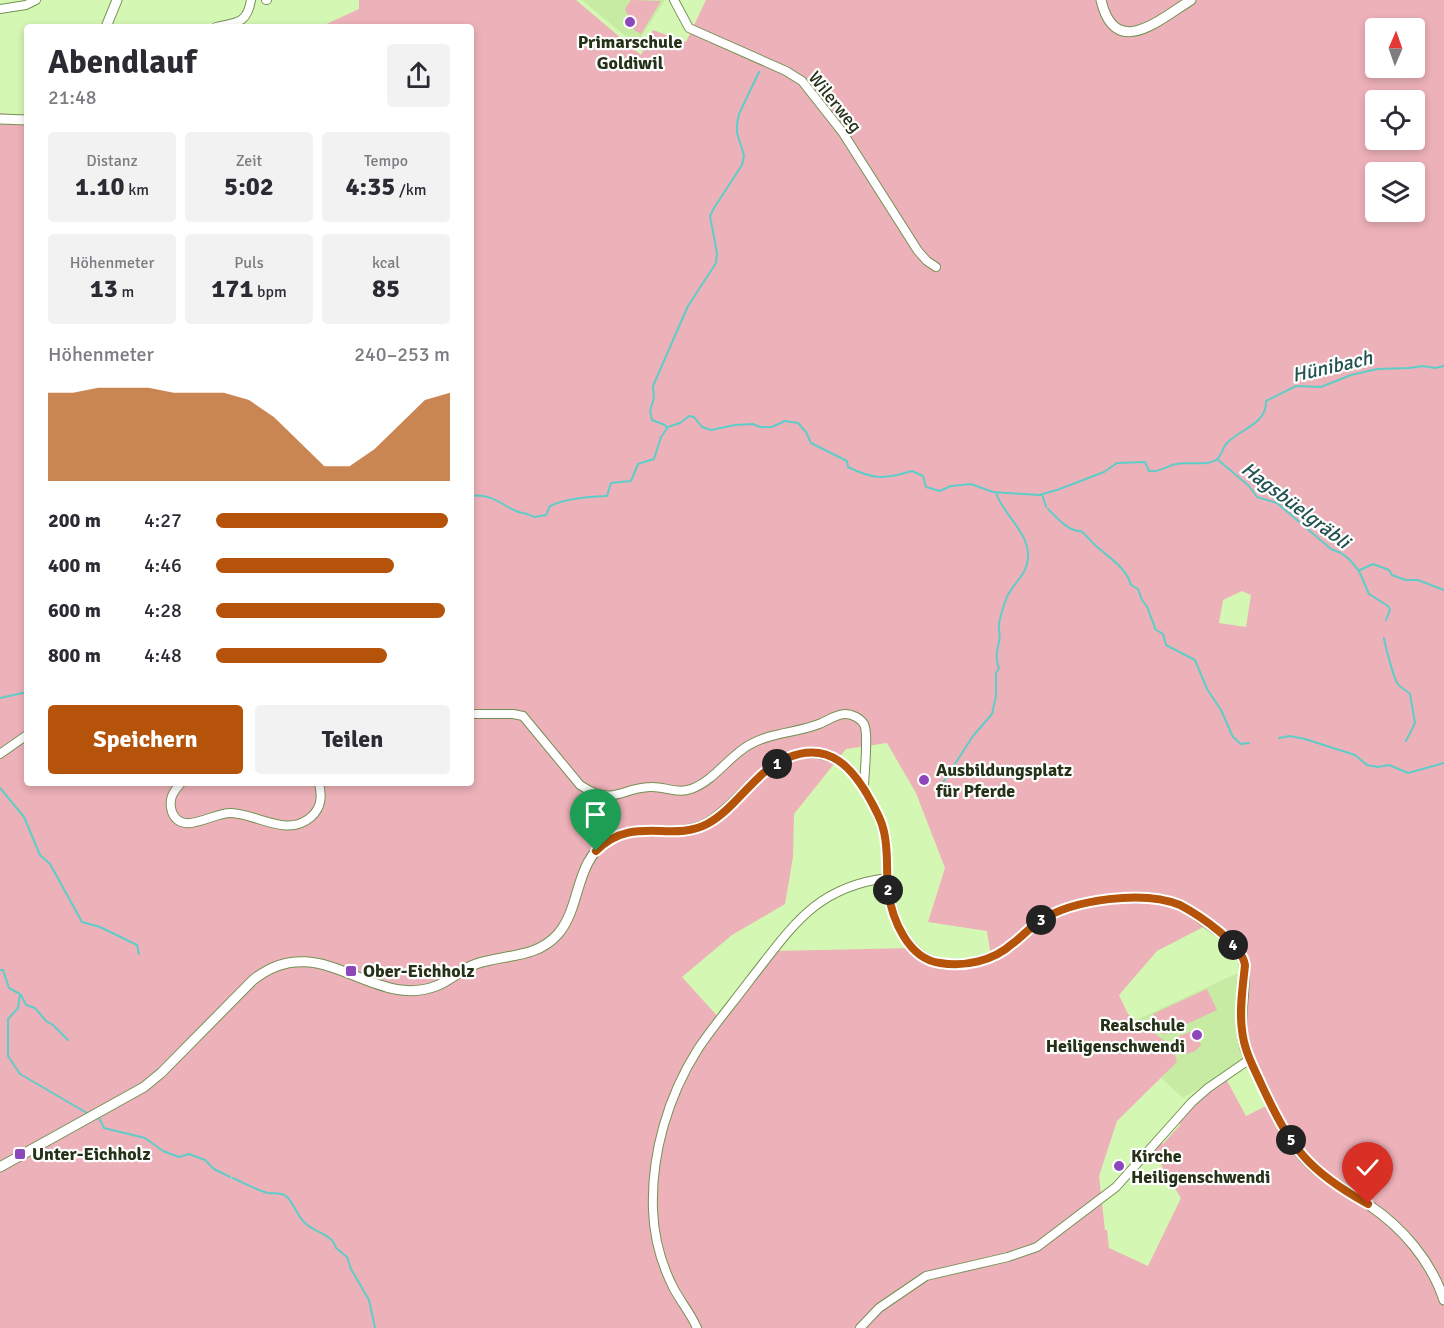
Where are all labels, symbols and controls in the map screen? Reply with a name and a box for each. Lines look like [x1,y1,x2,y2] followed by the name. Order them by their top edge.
[623,15,637,29] marker: Primarschule Goldiwil
[1365,18,1425,78] north arrow
[1365,18,1425,222] map controls
[578,31,682,74] place label: Primarschule Goldiwil
[48,42,196,83] text: Abendlauf
[387,44,450,107] button: share
[804,67,866,137] street label: Wilerweg
[48,85,97,110] text: 21:48
[1365,90,1425,150] button: locate
[86,151,138,171] text: Distanz
[236,151,262,171] text: Zeit
[364,151,408,171] text: Tempo
[1365,162,1425,222] button: layers
[75,171,125,203] text: 1.10
[224,171,274,203] text: 5:02
[346,171,395,203] text: 4:35
[125,180,149,200] text: km
[395,180,426,200] text: /km
[70,253,154,273] text: Höhenmeter
[234,253,264,273] text: Puls
[372,253,400,273] text: kcal
[90,273,118,305] text: 13
[211,273,253,305] text: 171
[372,273,400,305] text: 85
[118,282,134,302] text: m
[253,282,287,302] text: bpm
[48,342,154,367] text: Höhenmeter
[354,342,450,367] text: 240–253 m
[1289,345,1376,388] water label: Hünibach
[1236,456,1356,555] water label: Hagsbüelgräbli
[48,508,101,533] text: 200 m
[144,508,182,533] text: 4:27
[48,553,101,578] text: 400 m
[144,553,182,578] text: 4:46
[48,598,101,623] text: 600 m
[144,598,182,623] text: 4:28
[48,643,101,668] text: 800 m
[144,643,182,668] text: 4:48
[48,705,243,774] button: Speichern
[255,705,450,774] button: Teilen
[762,749,792,779] pin: 1
[773,754,781,774] text: 1
[935,759,1072,802] place label: Ausbildungsplatz für Pferde
[917,773,931,787] marker: Ausbildungsplatz für Pferde
[570,789,621,851] pin
[579,798,612,831] icon: arrive
[873,875,903,905] pin: 2
[884,880,892,900] text: 2
[1026,905,1056,935] pin: 3
[1037,910,1045,930] text: 3
[1218,930,1248,960] pin: 4
[1229,935,1237,955] text: 4
[363,960,475,982] place label: Ober-Eichholz
[344,964,358,978] marker: Ober-Eichholz
[1046,1014,1185,1057] place label: Realschule Heiligenschwendi
[1190,1028,1204,1042] marker: Realschule Heiligenschwendi
[1276,1125,1306,1155] pin: 5
[1287,1130,1295,1150] text: 5
[1342,1142,1393,1204] pin
[32,1143,151,1165] place label: Unter-Eichholz
[1131,1145,1270,1188] place label: Kirche Heiligenschwendi
[13,1147,27,1161] marker: Unter-Eichholz
[1351,1151,1384,1184] icon: check
[1112,1159,1126,1173] marker: Kirche Heiligenschwendi

